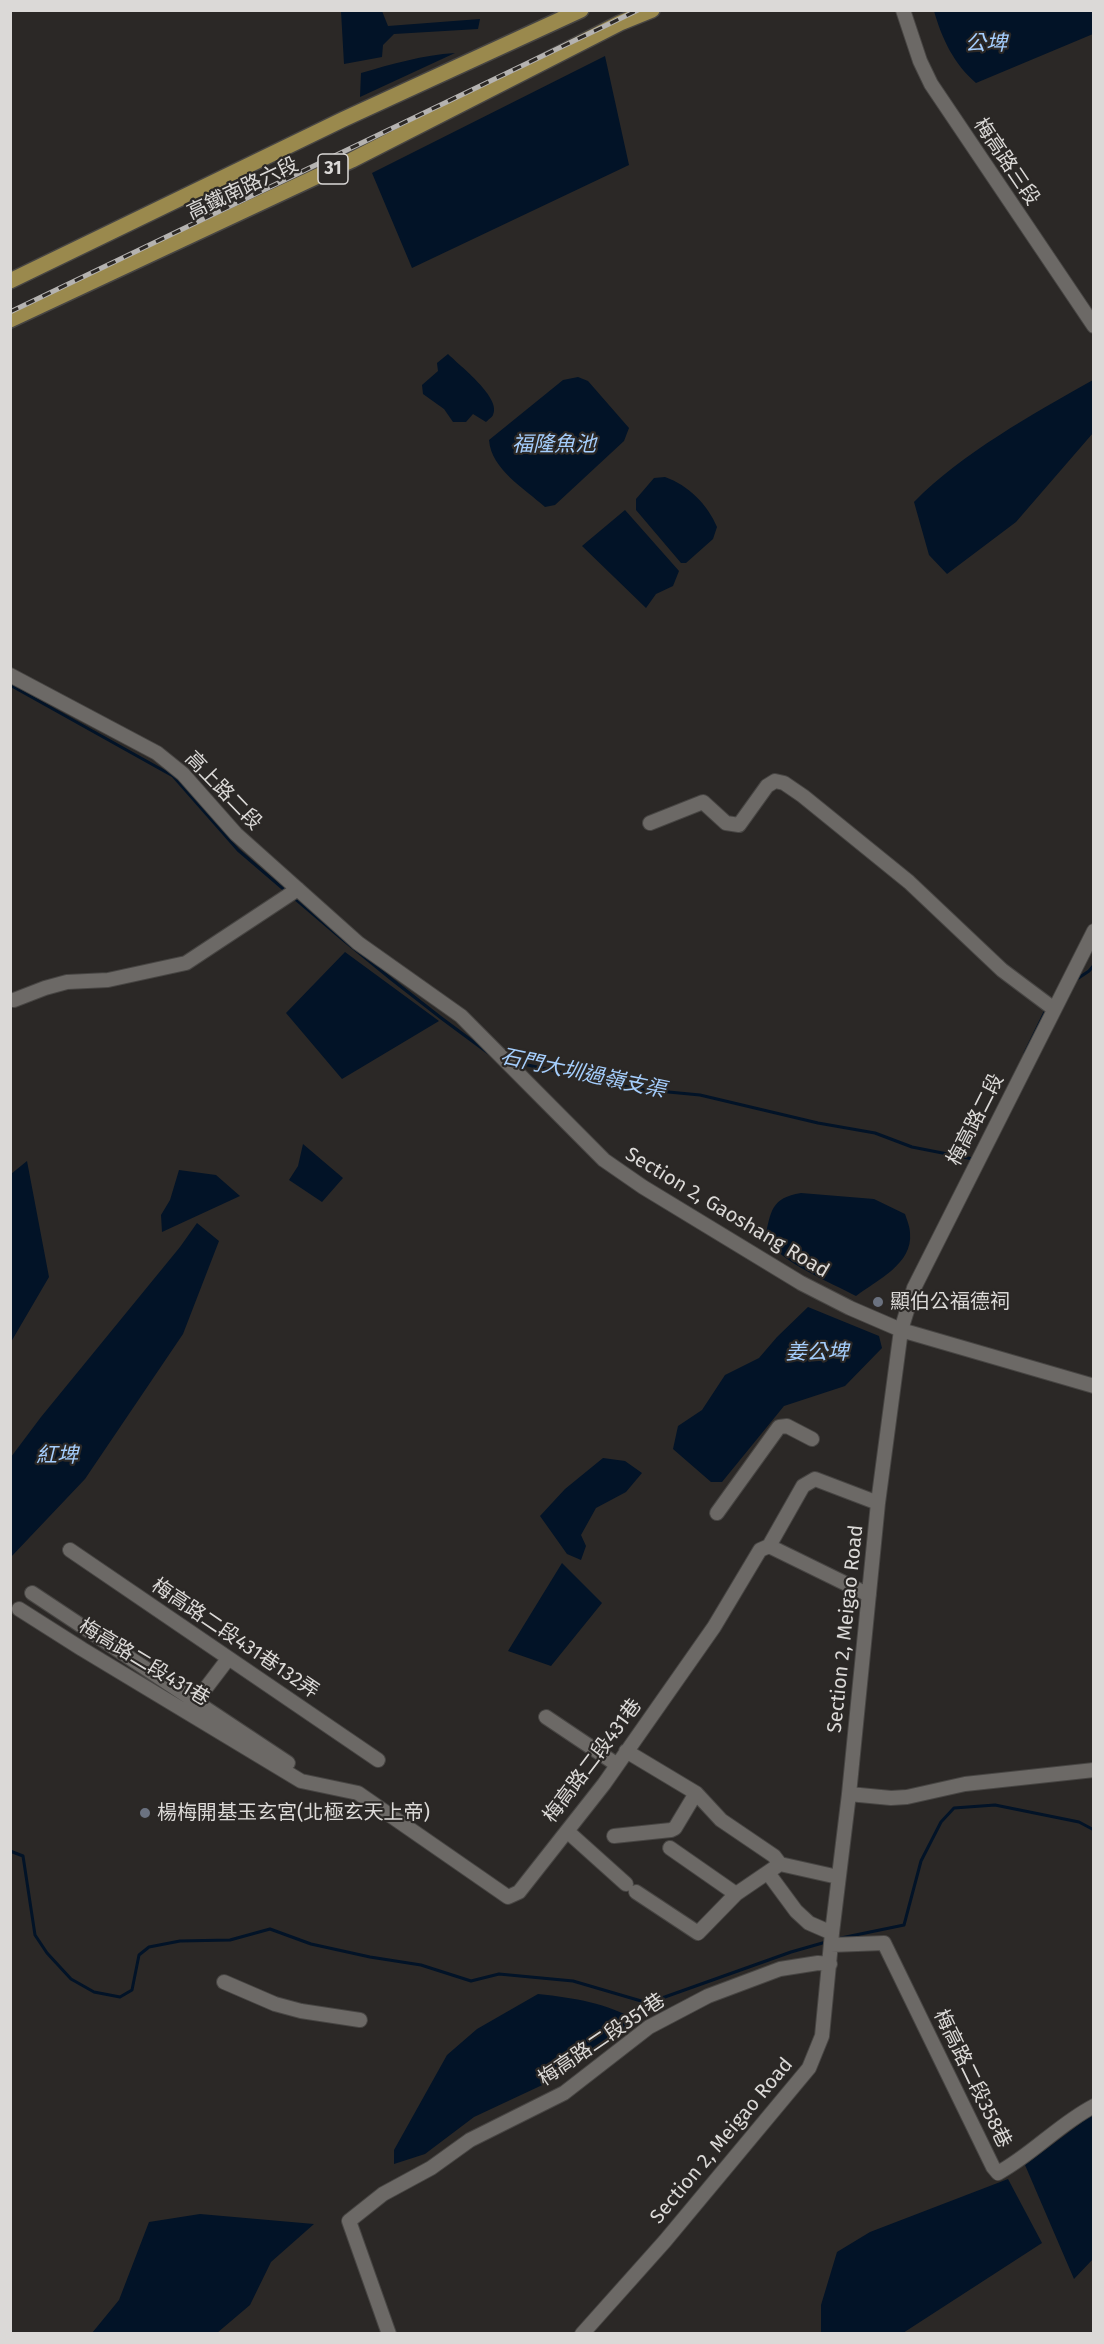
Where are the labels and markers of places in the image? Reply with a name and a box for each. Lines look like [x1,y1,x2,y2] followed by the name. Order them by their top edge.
[890,1290,1010,1314] place label: 顯伯公福德祠
[871,1295,885,1309] marker: 顯伯公福德祠
[157,1801,430,1825] place label: 楊梅開基玉玄宮(北極玄天上帝)
[138,1806,152,1820] marker: 楊梅開基玉玄宮(北極玄天上帝)

